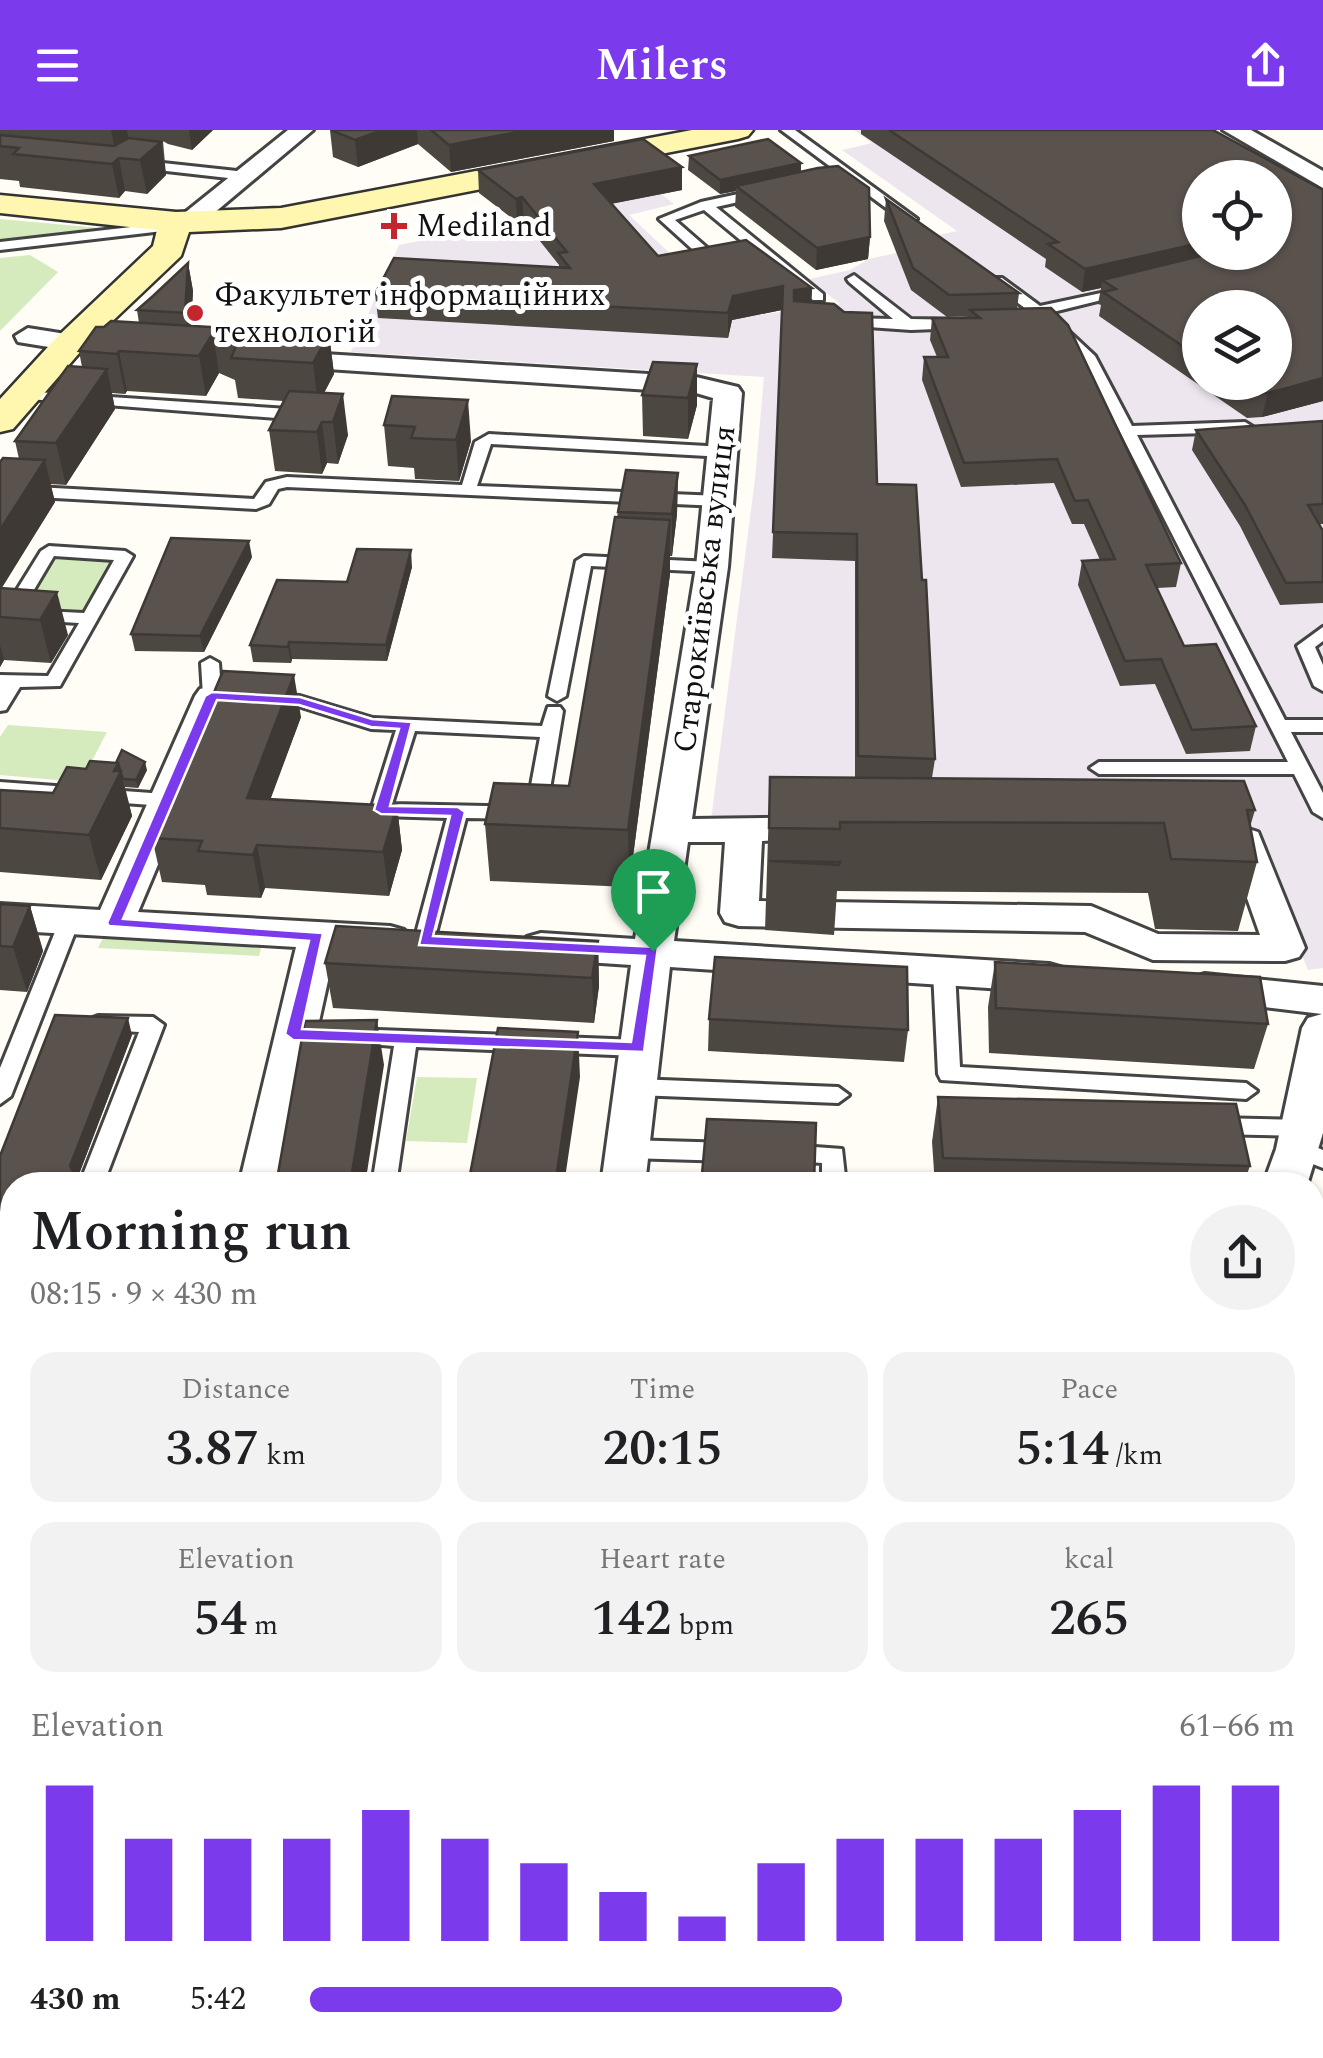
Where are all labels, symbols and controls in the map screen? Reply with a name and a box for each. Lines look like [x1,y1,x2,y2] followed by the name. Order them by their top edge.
[595,31,728,100] text: Milers
[30,38,85,93] icon: menu
[1238,38,1293,93] icon: share
[1182,160,1292,400] map controls
[1182,160,1292,270] button: locate
[416,202,552,251] place label: Mediland
[381,213,407,239] marker: Mediland
[215,271,605,357] place label: Факультет інформаційних технологій
[1182,290,1292,400] button: layers
[184,302,206,324] marker: Факультет інформаційних технологій
[661,423,749,755] street label: Старокиївська вулиця
[611,849,696,952] pin
[626,864,681,919] icon: arrive
[30,1191,352,1274] text: Morning run
[1190,1205,1295,1310] button: share
[30,1270,258,1319] text: 08:15 · 9 × 430 m
[181,1368,290,1411] text: Distance
[630,1368,695,1411] text: Time
[1060,1368,1118,1411] text: Pace
[166,1411,259,1487] text: 3.87
[602,1411,723,1487] text: 20:15
[1016,1411,1109,1487] text: 5:14
[259,1434,306,1477] text: km
[1109,1434,1163,1477] text: /km
[177,1538,294,1581] text: Elevation
[599,1538,726,1581] text: Heart rate
[1064,1538,1114,1581] text: kcal
[193,1581,247,1657] text: 54
[591,1581,671,1657] text: 142
[1049,1581,1129,1657] text: 265
[247,1604,278,1647] text: m
[671,1604,734,1647] text: bpm
[30,1702,164,1751] text: Elevation
[1179,1702,1295,1751] text: 61–66 m
[30,1975,121,2024] text: 430 m
[190,1975,246,2024] text: 5:42

